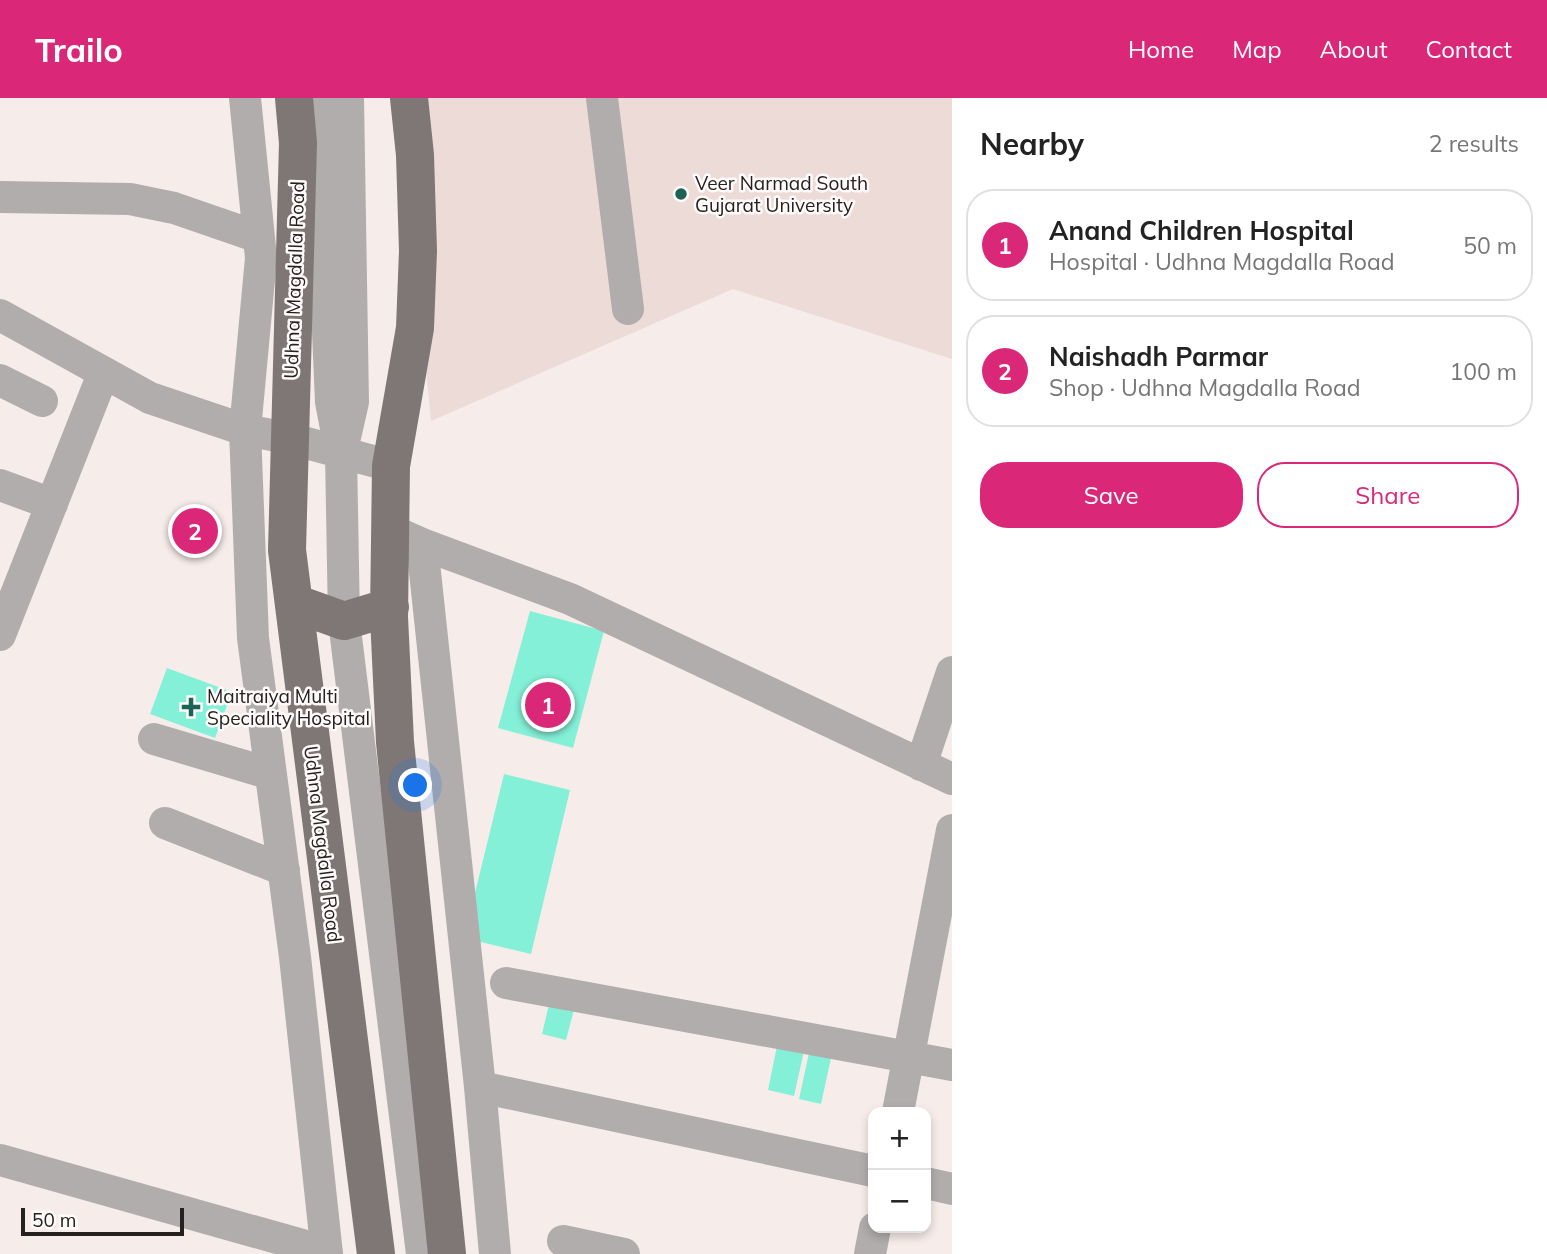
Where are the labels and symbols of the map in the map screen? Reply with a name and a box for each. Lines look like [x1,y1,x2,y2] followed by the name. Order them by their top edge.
[695,171,868,217] place label: Veer Narmad South Gujarat University
[279,181,309,379] street label: Udhna Magdalla Road
[673,186,689,202] marker: Veer Narmad South Gujarat University
[172,505,218,557] pin: 2
[525,679,571,731] pin: 1
[207,684,370,730] place label: Maitraiya Multi Speciality Hospital
[181,697,201,717] marker: Maitraiya Multi Speciality Hospital
[299,744,347,944] street label: Udhna Magdalla Road
[398,768,432,802] your location
[21,1205,184,1237] scale bar

